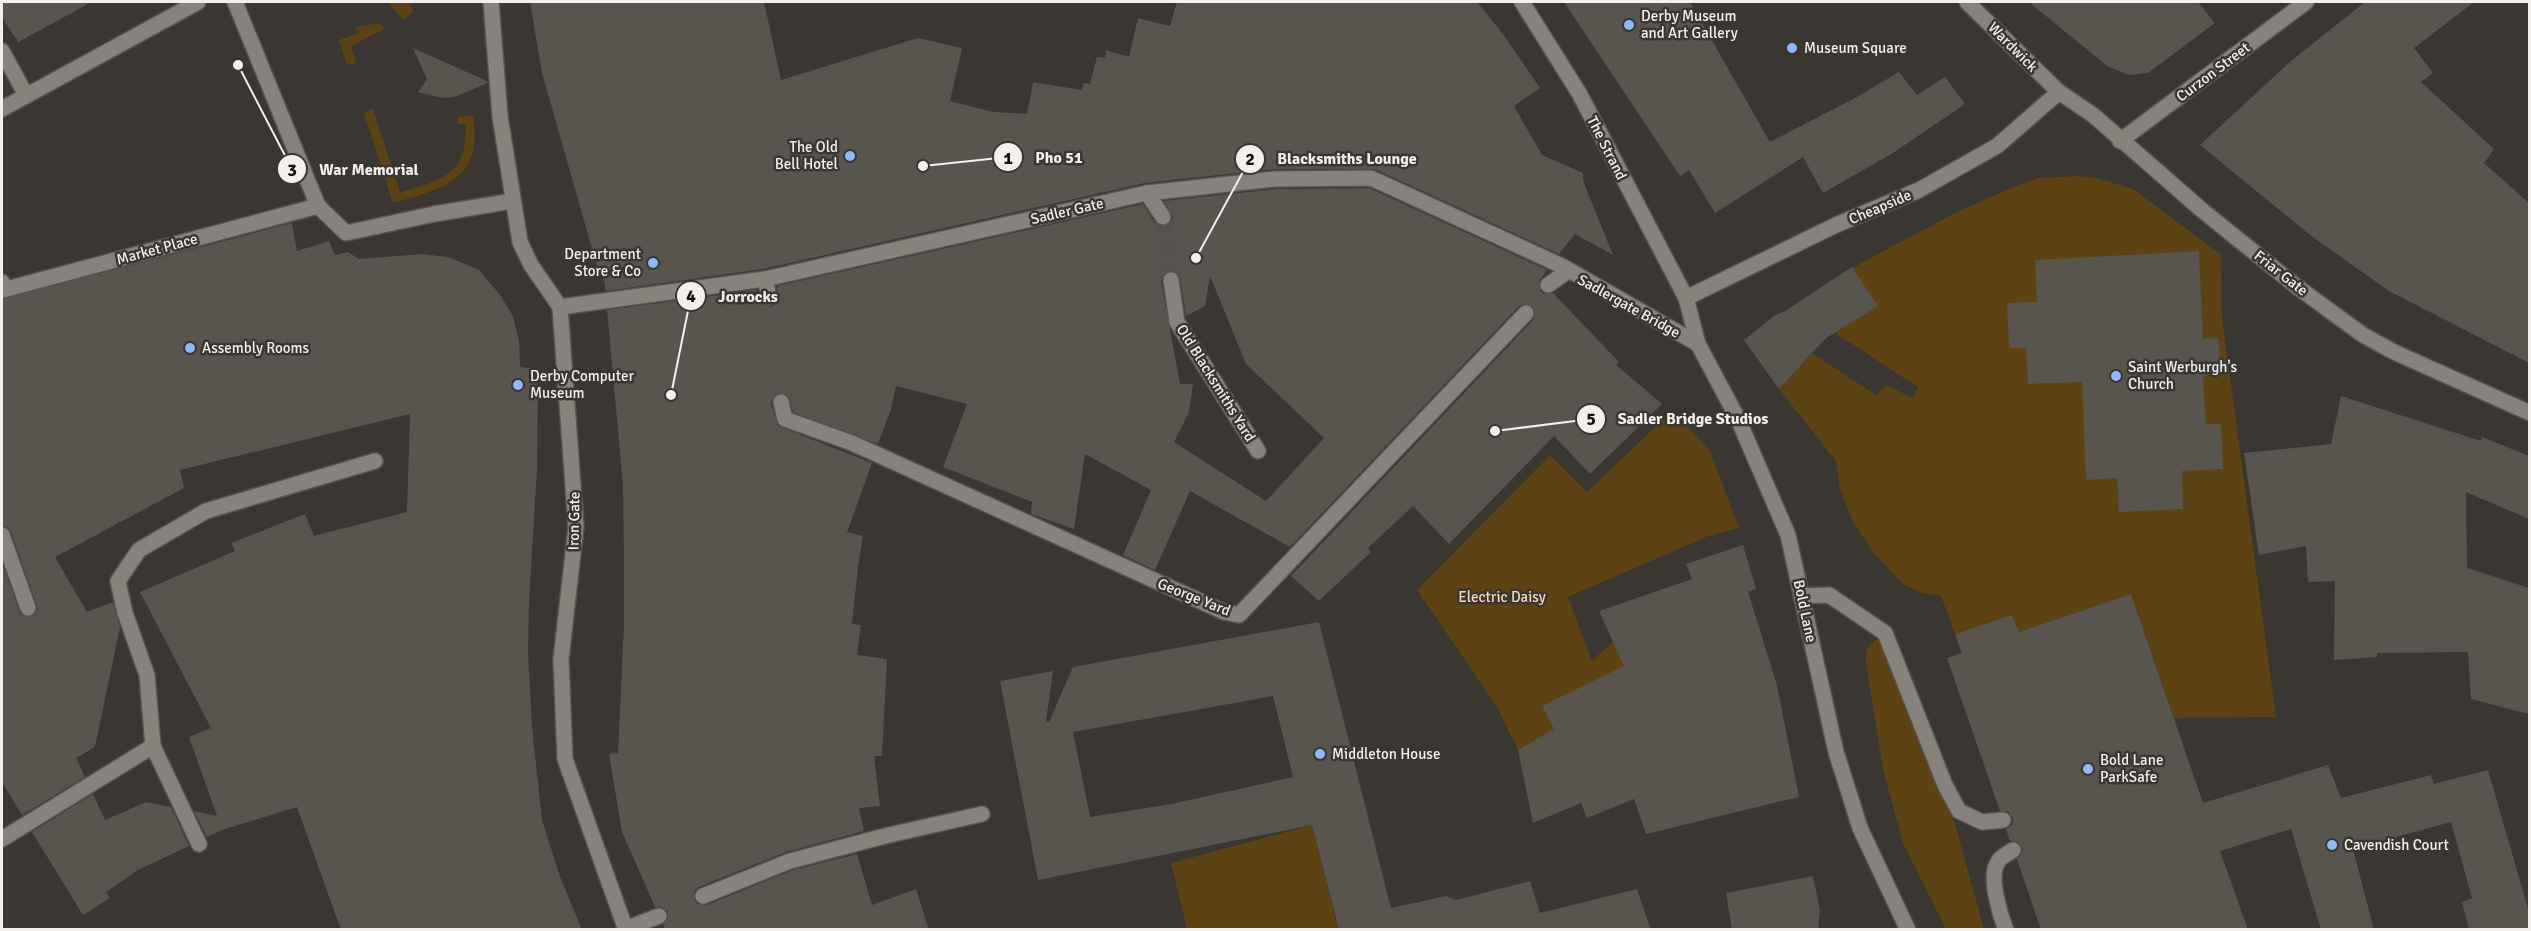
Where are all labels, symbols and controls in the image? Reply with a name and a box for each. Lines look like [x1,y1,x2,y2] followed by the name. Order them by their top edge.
[1641,7,1738,42] place label: Derby Museum and Art Gallery
[1622,18,1636,32] marker: Derby Museum and Art Gallery
[1984,18,2042,76] street label: Wardwick
[2173,38,2253,106] street label: Curzon Street
[1804,39,1907,57] place label: Museum Square
[1785,41,1799,55] marker: Museum Square
[1583,113,1631,183] street label: The Strand
[775,138,838,173] place label: The Old Bell Hotel
[993,140,1094,174] callout: Pho 51
[1235,142,1429,176] callout: Blacksmiths Lounge
[1003,147,1013,169] text: 1
[1035,148,1083,168] text: Pho 51
[1245,148,1255,170] text: 2
[843,149,857,163] marker: The Old Bell Hotel
[1277,149,1417,169] text: Blacksmiths Lounge
[277,152,430,186] callout: War Memorial
[287,159,297,181] text: 3
[319,160,419,180] text: War Memorial
[1846,186,1914,228] street label: Cheapside
[1029,194,1105,228] street label: Sadler Gate
[114,230,200,268] street label: Market Place
[564,245,641,280] place label: Department Store & Co
[2250,246,2312,300] street label: Friar Gate
[646,256,660,270] marker: Department Store & Co
[1575,270,1683,342] street label: Sadlergate Bridge
[676,279,789,313] callout: Jorrocks
[686,285,696,307] text: 4
[718,287,778,307] text: Jorrocks
[1173,321,1259,445] street label: Old Blacksmiths Yard
[202,339,310,357] place label: Assembly Rooms
[183,341,197,355] marker: Assembly Rooms
[2128,358,2238,393] place label: Saint Werburgh's Church
[530,367,634,402] place label: Derby Computer Museum
[2109,369,2123,383] marker: Saint Werburgh's Church
[511,378,525,392] marker: Derby Computer Museum
[1576,402,1780,436] callout: Sadler Bridge Studios
[1586,408,1596,430] text: 5
[1618,409,1768,429] text: Sadler Bridge Studios
[564,492,584,550] street label: Iron Gate
[1155,574,1233,620] street label: George Yard
[1790,578,1820,644] street label: Bold Lane
[1458,588,1546,606] park label: Electric Daisy
[1332,745,1440,763] place label: Middleton House
[1313,747,1327,761] marker: Middleton House
[2100,751,2163,786] place label: Bold Lane ParkSafe
[2081,762,2095,776] marker: Bold Lane ParkSafe
[2344,836,2449,854] place label: Cavendish Court
[2325,838,2339,852] marker: Cavendish Court

